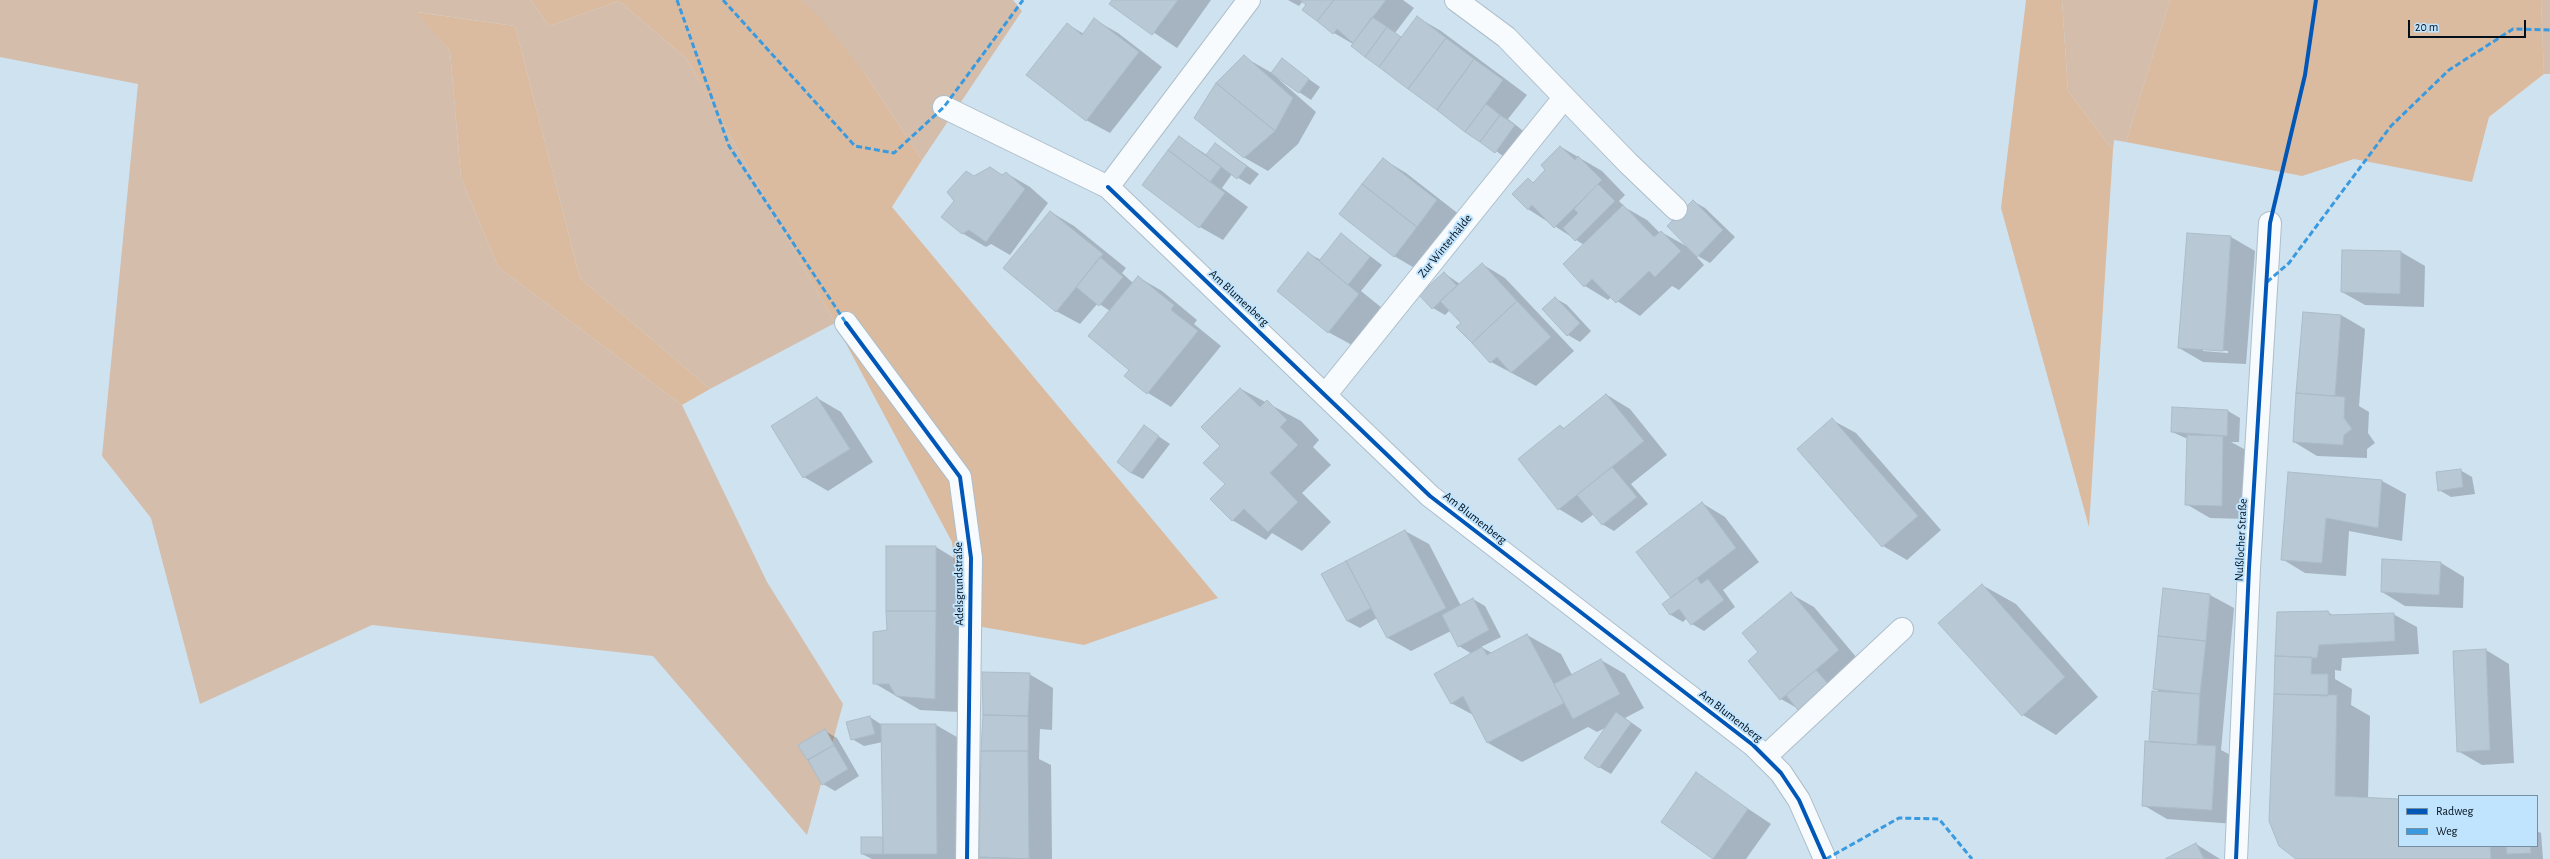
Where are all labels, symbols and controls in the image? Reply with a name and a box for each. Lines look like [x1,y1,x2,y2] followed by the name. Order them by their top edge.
[2410,12,2528,38] scale bar
[2415,21,2438,33] text: 20 m
[1415,211,1475,281] street label: Zur Winterhälde
[1206,267,1272,329] street label: Am Blumenberg
[1440,489,1510,547] street label: Am Blumenberg
[2232,498,2250,582] street label: Nußlocher Straße
[951,542,967,626] street label: Adelsgrundstraße
[1696,687,1766,745] street label: Am Blumenberg
[2398,795,2538,847] legend
[2436,805,2473,817] text: Radweg
[2436,825,2457,837] text: Weg

